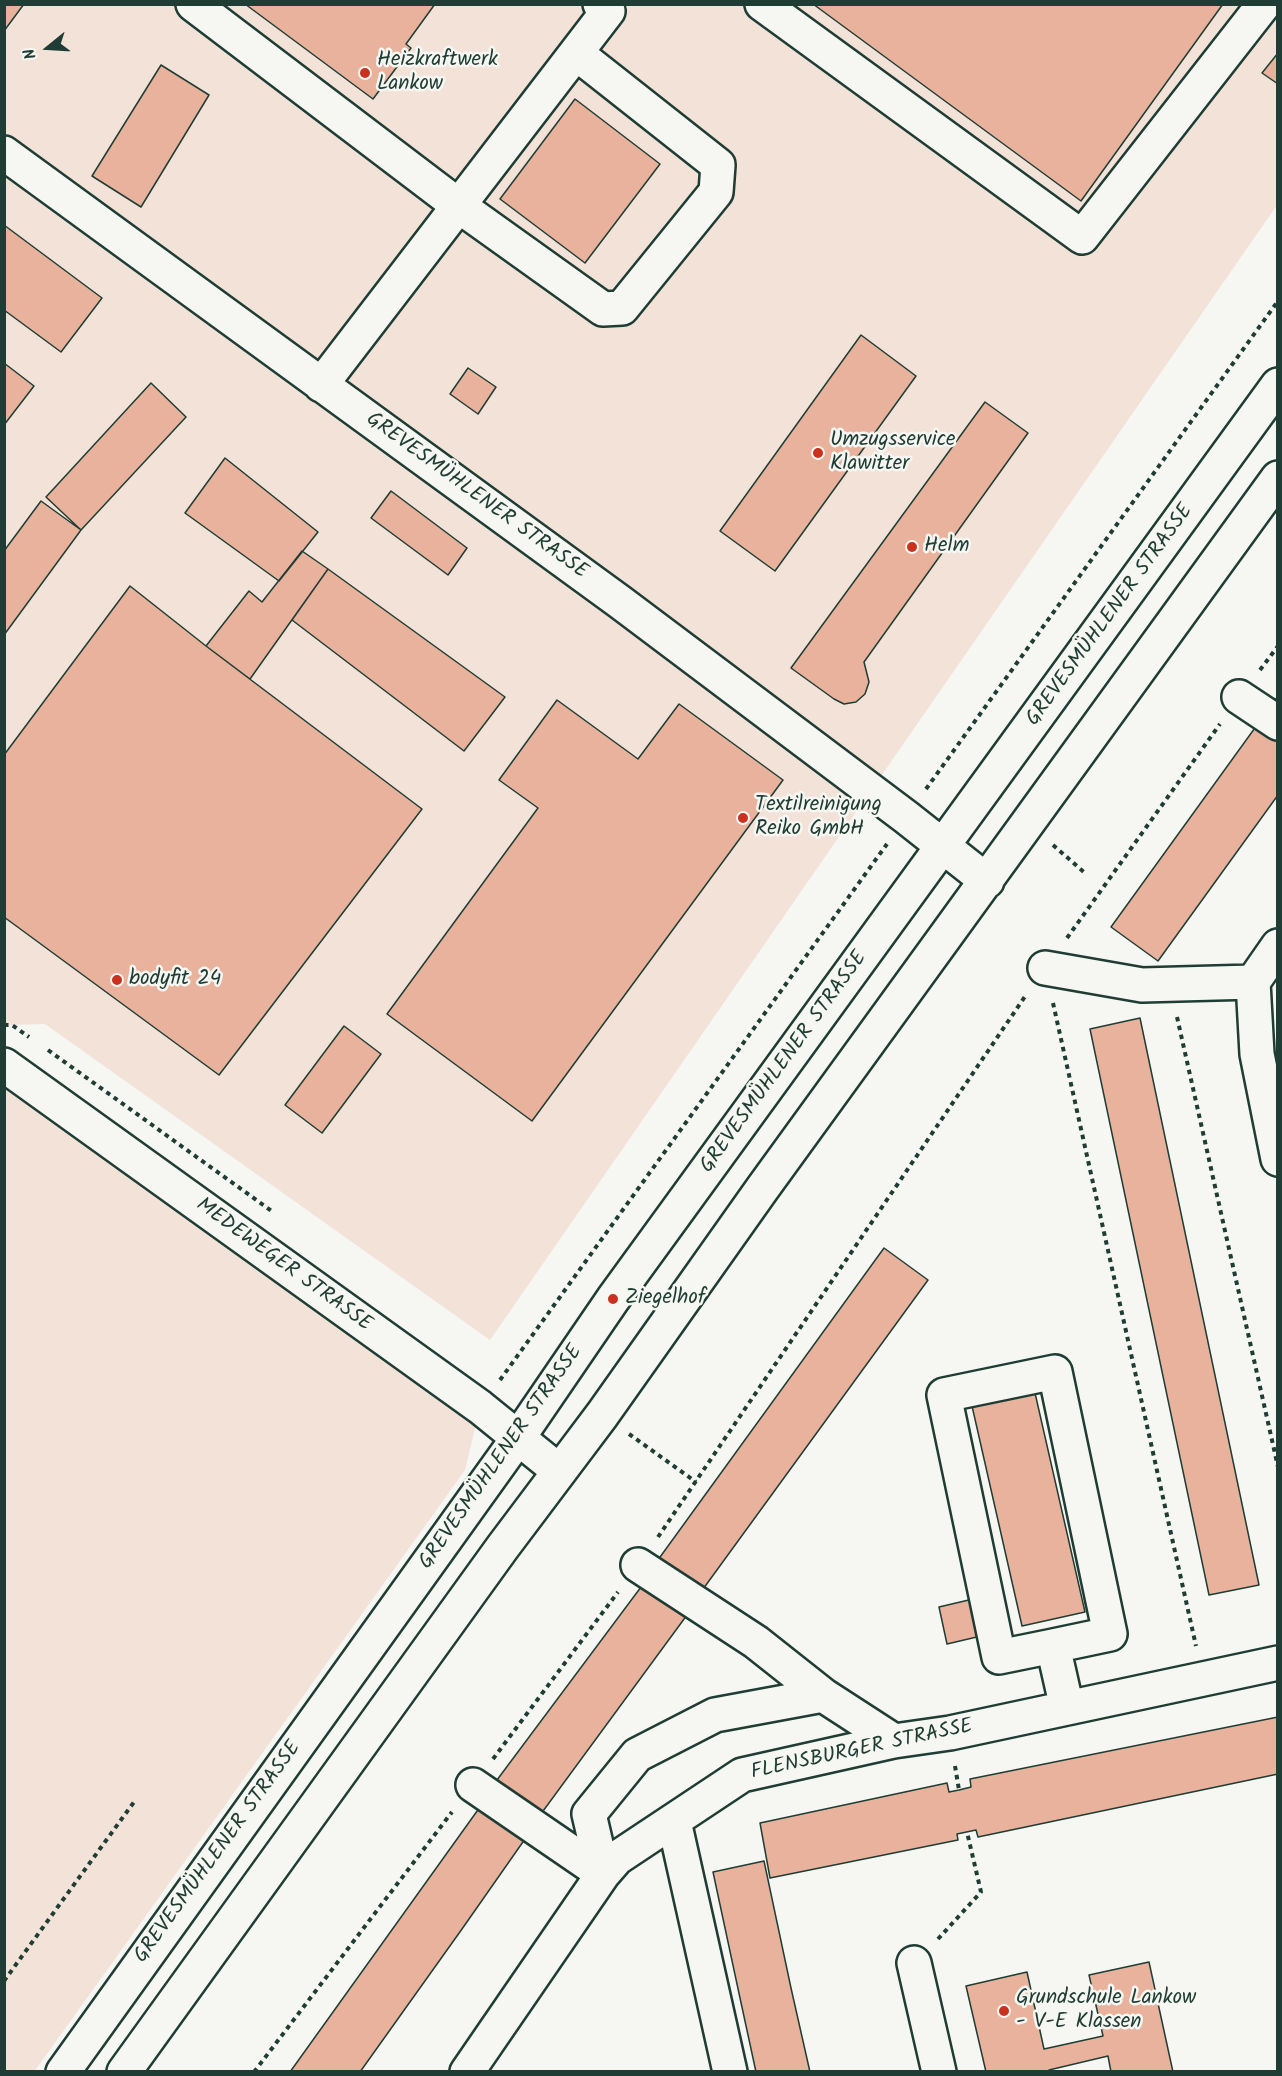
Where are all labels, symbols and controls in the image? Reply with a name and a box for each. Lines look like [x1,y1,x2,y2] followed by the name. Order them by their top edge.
[18,18,78,78] north arrow
[17,45,44,62] text: N
[377,48,498,98] place label: Heizkraftwerk Lankow
[358,66,372,80] marker: Heizkraftwerk Lankow
[360,408,592,586] street label: GREVESMÜHLENER STRASSE
[830,428,956,478] place label: Umzugsservice Klawitter
[811,446,825,460] marker: Umzugsservice Klawitter
[1022,500,1200,732] street label: GREVESMÜHLENER STRASSE
[924,534,969,560] place label: Helm
[905,540,919,554] marker: Helm
[755,793,882,843] place label: Textilreinigung Reiko GmbH
[736,811,750,825] marker: Textilreinigung Reiko GmbH
[696,947,874,1179] street label: GREVESMÜHLENER STRASSE
[129,967,221,993] place label: bodyfit 24
[110,973,124,987] marker: bodyfit 24
[190,1194,376,1338] street label: MEDEWEGER STRASSE
[625,1286,706,1312] place label: Ziegelhof
[606,1292,620,1306] marker: Ziegelhof
[415,1341,589,1575] street label: GREVESMÜHLENER STRASSE
[749,1715,975,1787] street label: FLENSBURGER STRASSE
[130,1737,308,1969] street label: GREVESMÜHLENER STRASSE
[1016,1986,1196,2036] place label: Grundschule Lankow - V-E Klassen
[997,2004,1011,2018] marker: Grundschule Lankow - V-E Klassen

